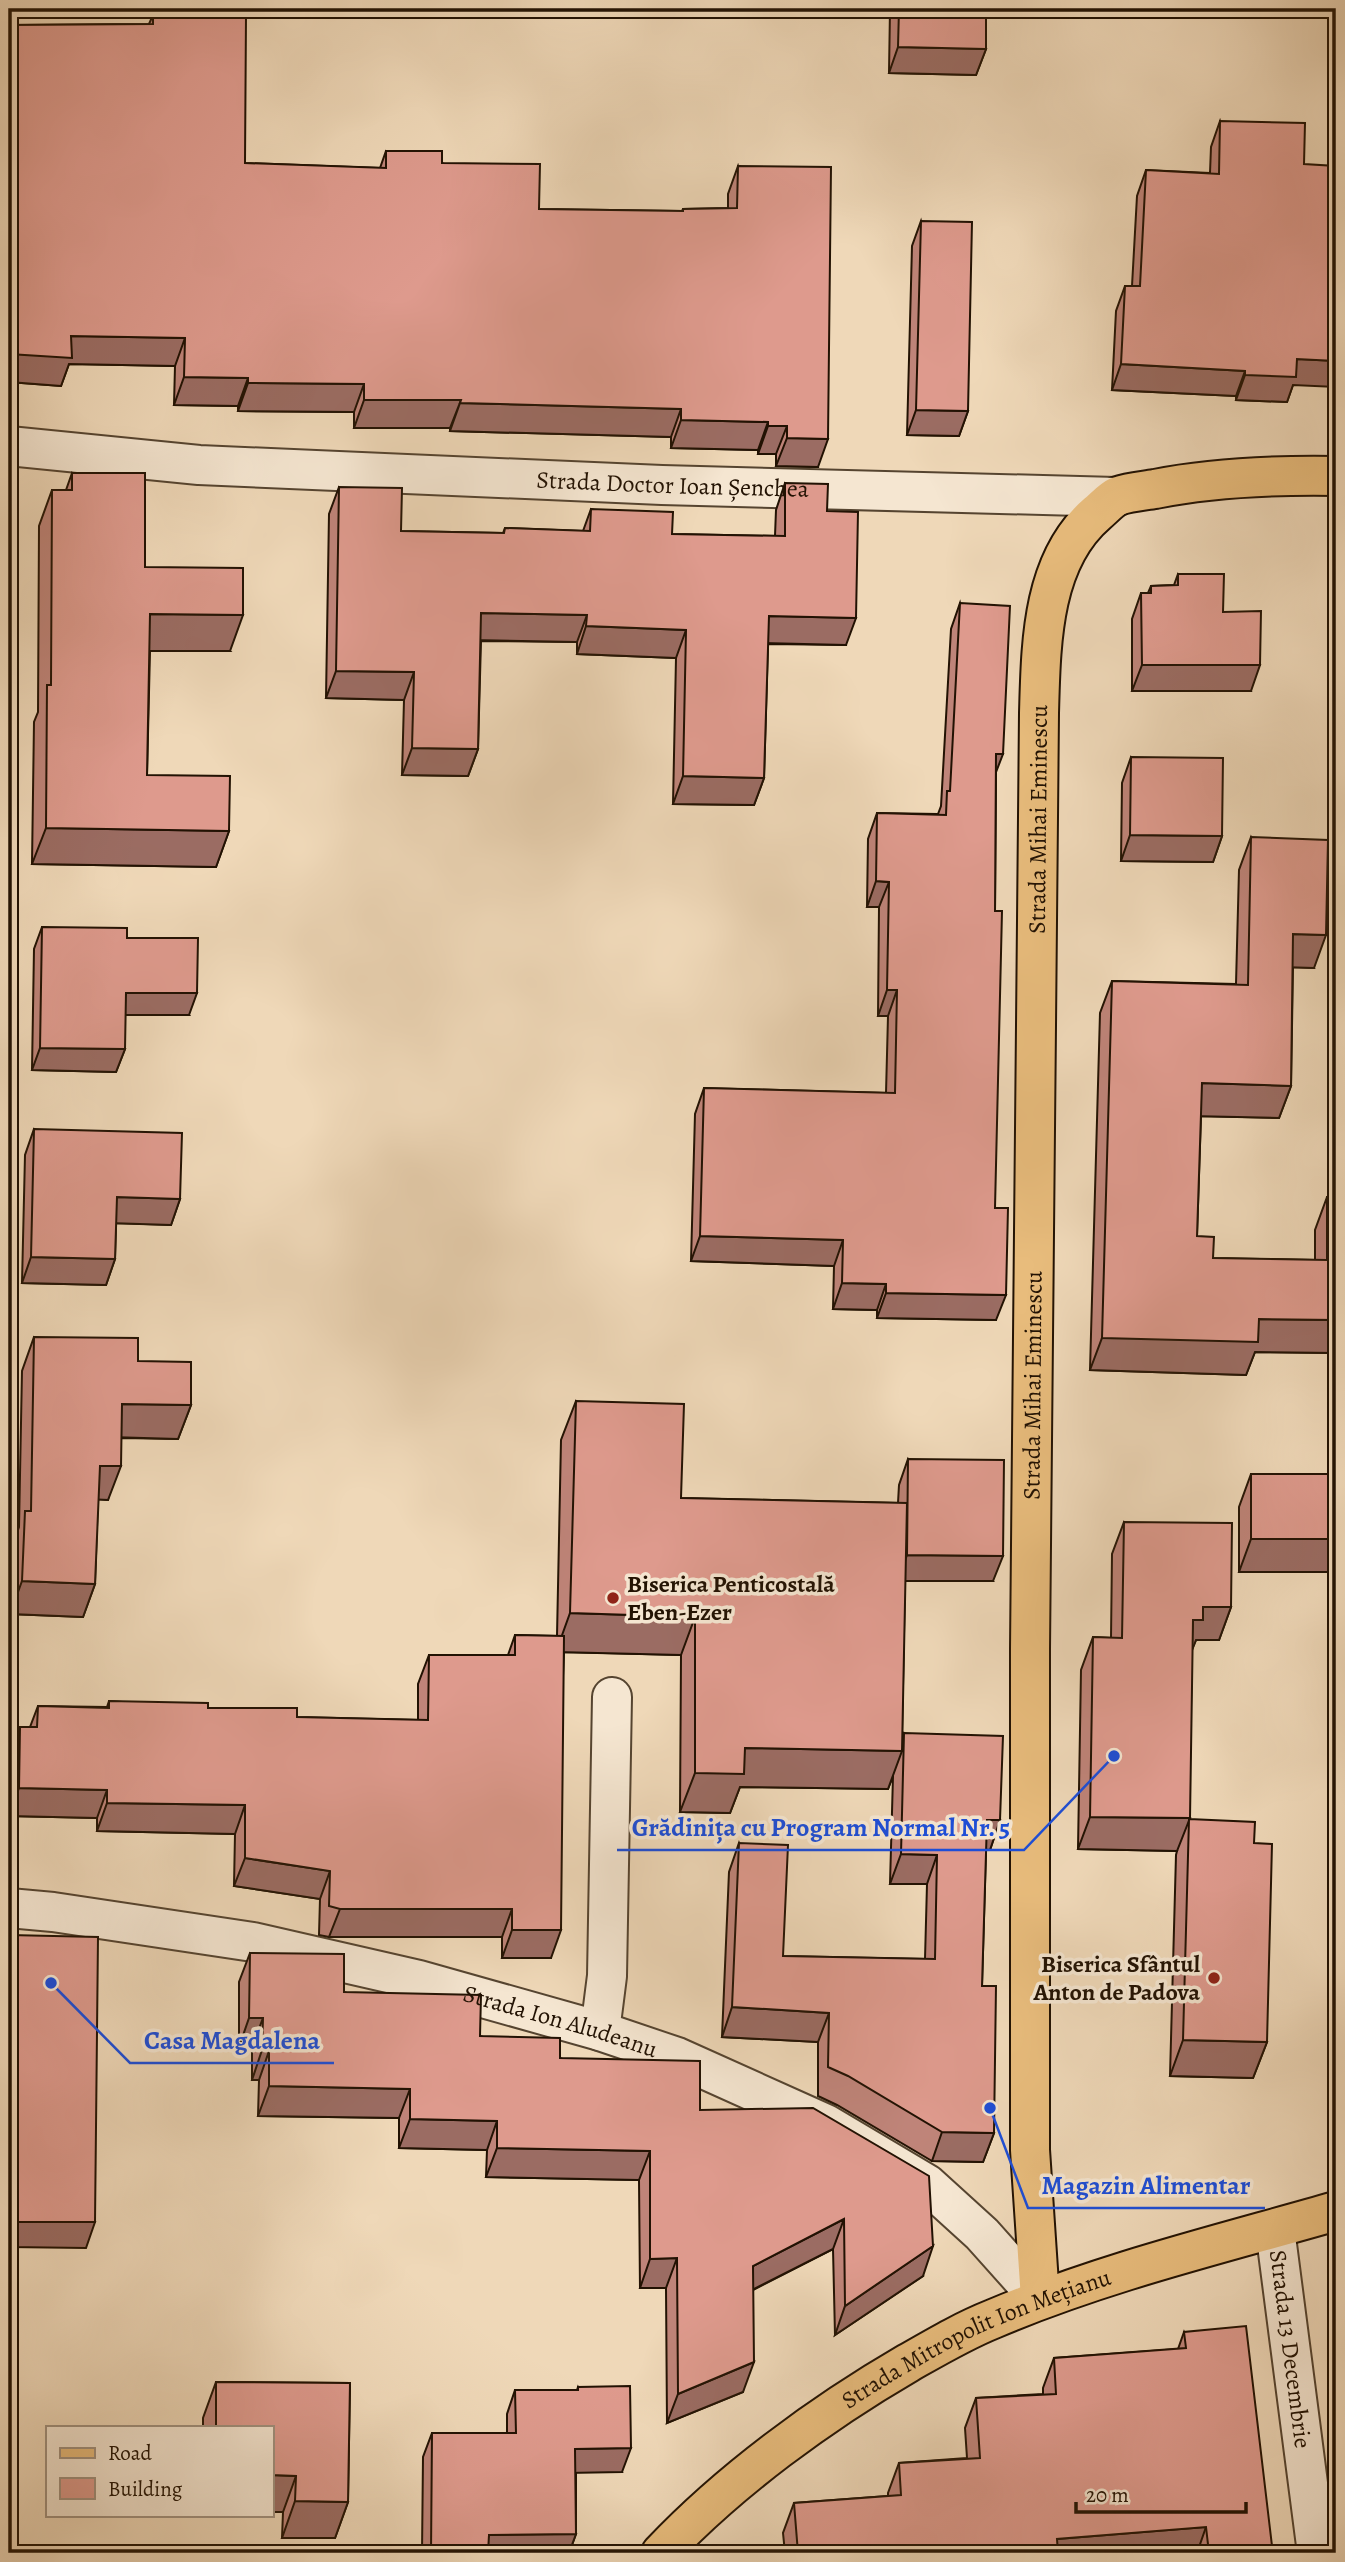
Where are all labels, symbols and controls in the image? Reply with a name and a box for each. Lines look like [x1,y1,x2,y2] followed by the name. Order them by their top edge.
[536,464,810,505] street label: Strada Doctor Ioan Șenchea
[1021,704,1055,934] street label: Strada Mihai Eminescu
[1015,1271,1050,1500] street label: Strada Mihai Eminescu
[627,1568,835,1628] place label: Biserica Penticostală Eben-Ezer
[605,1590,621,1606] marker: Biserica Penticostală Eben-Ezer
[617,1803,1024,1850] callout: Grădinița cu Program Normal Nr. 5
[632,1810,1010,1845] text: Grădinița cu Program Normal Nr. 5
[1032,1948,1201,2008] place label: Biserica Sfântul Anton de Padova
[1206,1970,1222,1986] marker: Biserica Sfântul Anton de Padova
[460,1977,662,2065] street label: Strada Ion Aludeanu
[130,2016,334,2063] callout: Casa Magdalena
[144,2023,320,2058] text: Casa Magdalena
[1028,2161,1265,2208] callout: Magazin Alimentar
[1041,2168,1251,2203] text: Magazin Alimentar
[1262,2248,1319,2450] street label: Strada 13 Decembrie
[835,2261,1115,2416] street label: Strada Mitropolit Ion Mețianu
[46,2426,273,2516] legend
[108,2439,152,2467] text: Road
[1076,2471,1245,2515] scale bar
[108,2475,183,2503] text: Building
[1086,2481,1129,2509] text: 20 m

